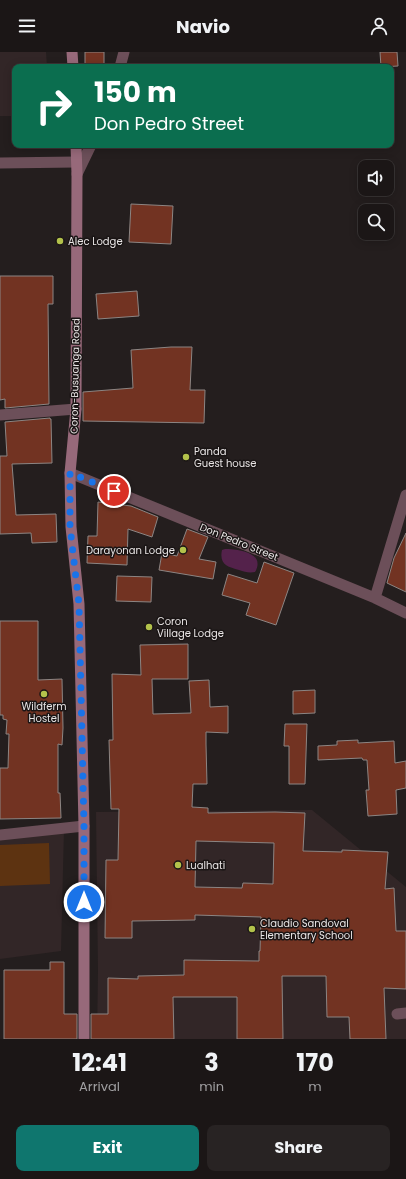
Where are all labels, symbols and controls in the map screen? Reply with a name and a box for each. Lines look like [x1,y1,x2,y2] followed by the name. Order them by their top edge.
[176,14,230,39] text: Navio
[16,15,38,37] icon: menu
[368,15,390,37] icon: person
[94,73,177,112] text: 150 m
[28,80,80,132] icon: right
[94,111,244,136] text: Don Pedro Street
[358,160,394,240] map controls
[358,160,394,196] button: sound
[358,204,394,240] button: search
[68,234,123,249] place label: Alec Lodge
[55,236,65,246] marker: Alec Lodge
[66,318,84,434] street label: Coron-Busuanga Road
[194,444,257,471] place label: Panda Guest house
[181,452,191,462] marker: Panda Guest house
[97,474,131,508] pin
[103,480,125,502] icon: arrive
[198,519,281,565] street label: Don Pedro Street
[86,543,175,558] place label: Darayonan Lodge
[178,545,188,555] marker: Darayonan Lodge
[157,614,224,641] place label: Coron Village Lodge
[144,622,154,632] marker: Coron Village Lodge
[39,689,49,699] marker: Wildferm Hostel
[22,699,66,726] place label: Wildferm Hostel
[186,858,225,873] place label: Lualhati
[173,860,183,870] marker: Lualhati
[63,881,105,923] position arrow
[260,916,353,943] place label: Claudio Sandoval Elementary School
[247,924,257,934] marker: Claudio Sandoval Elementary School
[72,1046,127,1079] text: 12:41
[204,1046,219,1079] text: 3
[296,1046,334,1079] text: 170
[79,1077,120,1096] text: Arrival
[199,1077,224,1096] text: min
[308,1077,322,1096] text: m
[16,1125,199,1171] button: Exit
[207,1125,390,1171] button: Share

